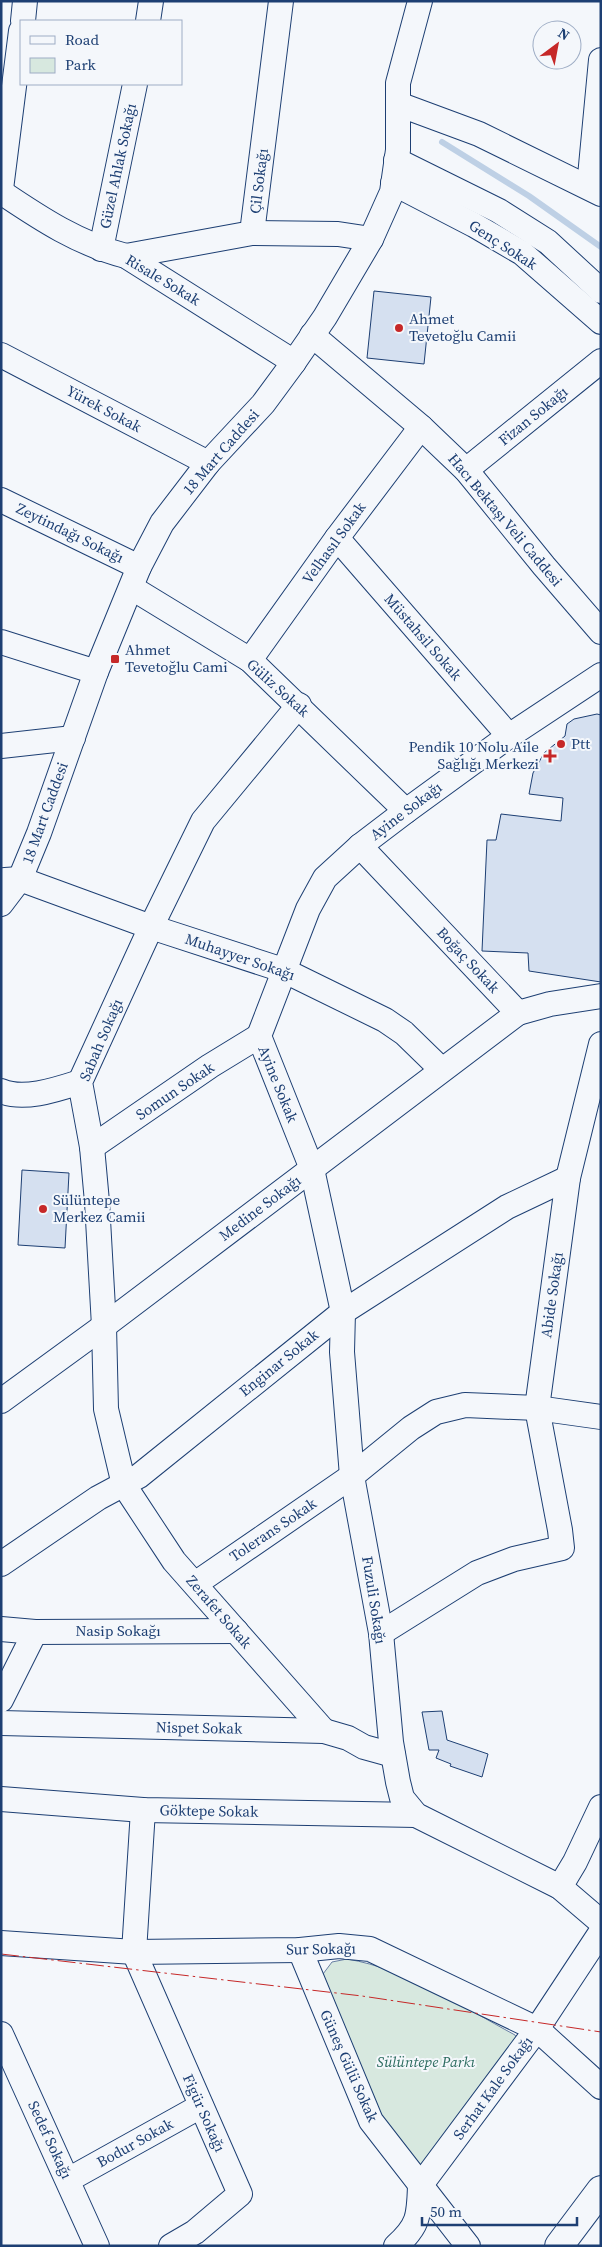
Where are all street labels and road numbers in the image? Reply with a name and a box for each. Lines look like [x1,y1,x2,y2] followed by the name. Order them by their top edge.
[94,101,141,230] street label: Güzel Ahlak Sokağı
[244,147,273,215] street label: Çil Sokağı
[465,215,542,275] street label: Genç Sokak
[122,249,205,311] street label: Risale Sokak
[63,380,146,438] street label: Yürek Sokak
[494,381,572,450] street label: Fizan Sokağı
[178,404,264,499] street label: 18 Mart Caddesi
[443,449,567,591] street label: Hacı Bektaşı Veli Caddesi
[13,497,128,568] street label: Zeytindağı Sokağı
[297,497,371,588] street label: Velhasıl Sokak
[380,589,467,685] street label: Müstahsil Sokak
[242,654,315,722] street label: Güliz Sokak
[16,759,73,867] street label: 18 Mart Caddesi
[365,777,446,845] street label: Ayine Sokağı
[432,922,505,998] street label: Boğaç Sokak
[182,928,298,985] street label: Muhayyer Sokağı
[74,995,127,1084] street label: Sabah Sokağı
[253,1042,304,1126] street label: Ayine Sokak
[131,1056,219,1125] street label: Somun Sokak
[214,1170,305,1245] street label: Medine Sokağı
[535,1251,568,1339] street label: Abide Sokağı
[235,1324,323,1401] street label: Enginar Sokak
[225,1492,321,1566] street label: Tolerans Sokak
[357,1554,392,1645] street label: Fuzuli Sokağı
[182,1571,258,1653] street label: Zerafet Sokak
[75,1620,161,1641] street label: Nasip Sokağı
[156,1716,243,1739] street label: Nispet Sokak
[160,1799,259,1822] street label: Göktepe Sokak
[286,1937,356,1960] street label: Sur Sokağı
[315,2006,384,2126] street label: Güneş Gülü Sokak
[448,2032,537,2144] street label: Serhat Kale Sokağı
[178,2071,231,2155] street label: Figür Sokağı
[23,2097,78,2182] street label: Sedef Sokağı
[93,2113,177,2172] street label: Bodur Sokak

